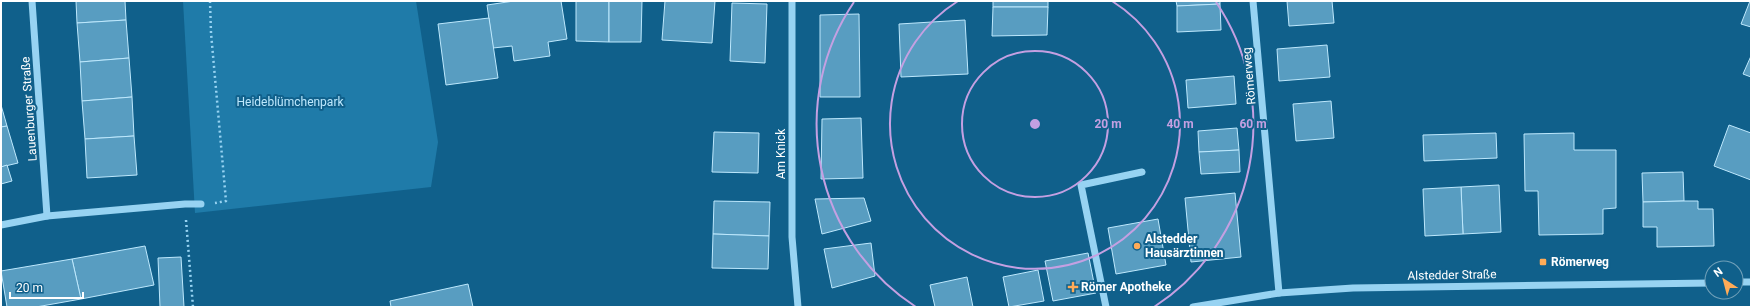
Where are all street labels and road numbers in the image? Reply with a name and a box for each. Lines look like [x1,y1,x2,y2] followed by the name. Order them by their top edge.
[1240,47,1258,105] street label: Römerweg
[18,56,40,162] street label: Lauenburger Straße
[774,128,788,179] street label: Am Knick
[1407,267,1497,283] street label: Alstedder Straße

